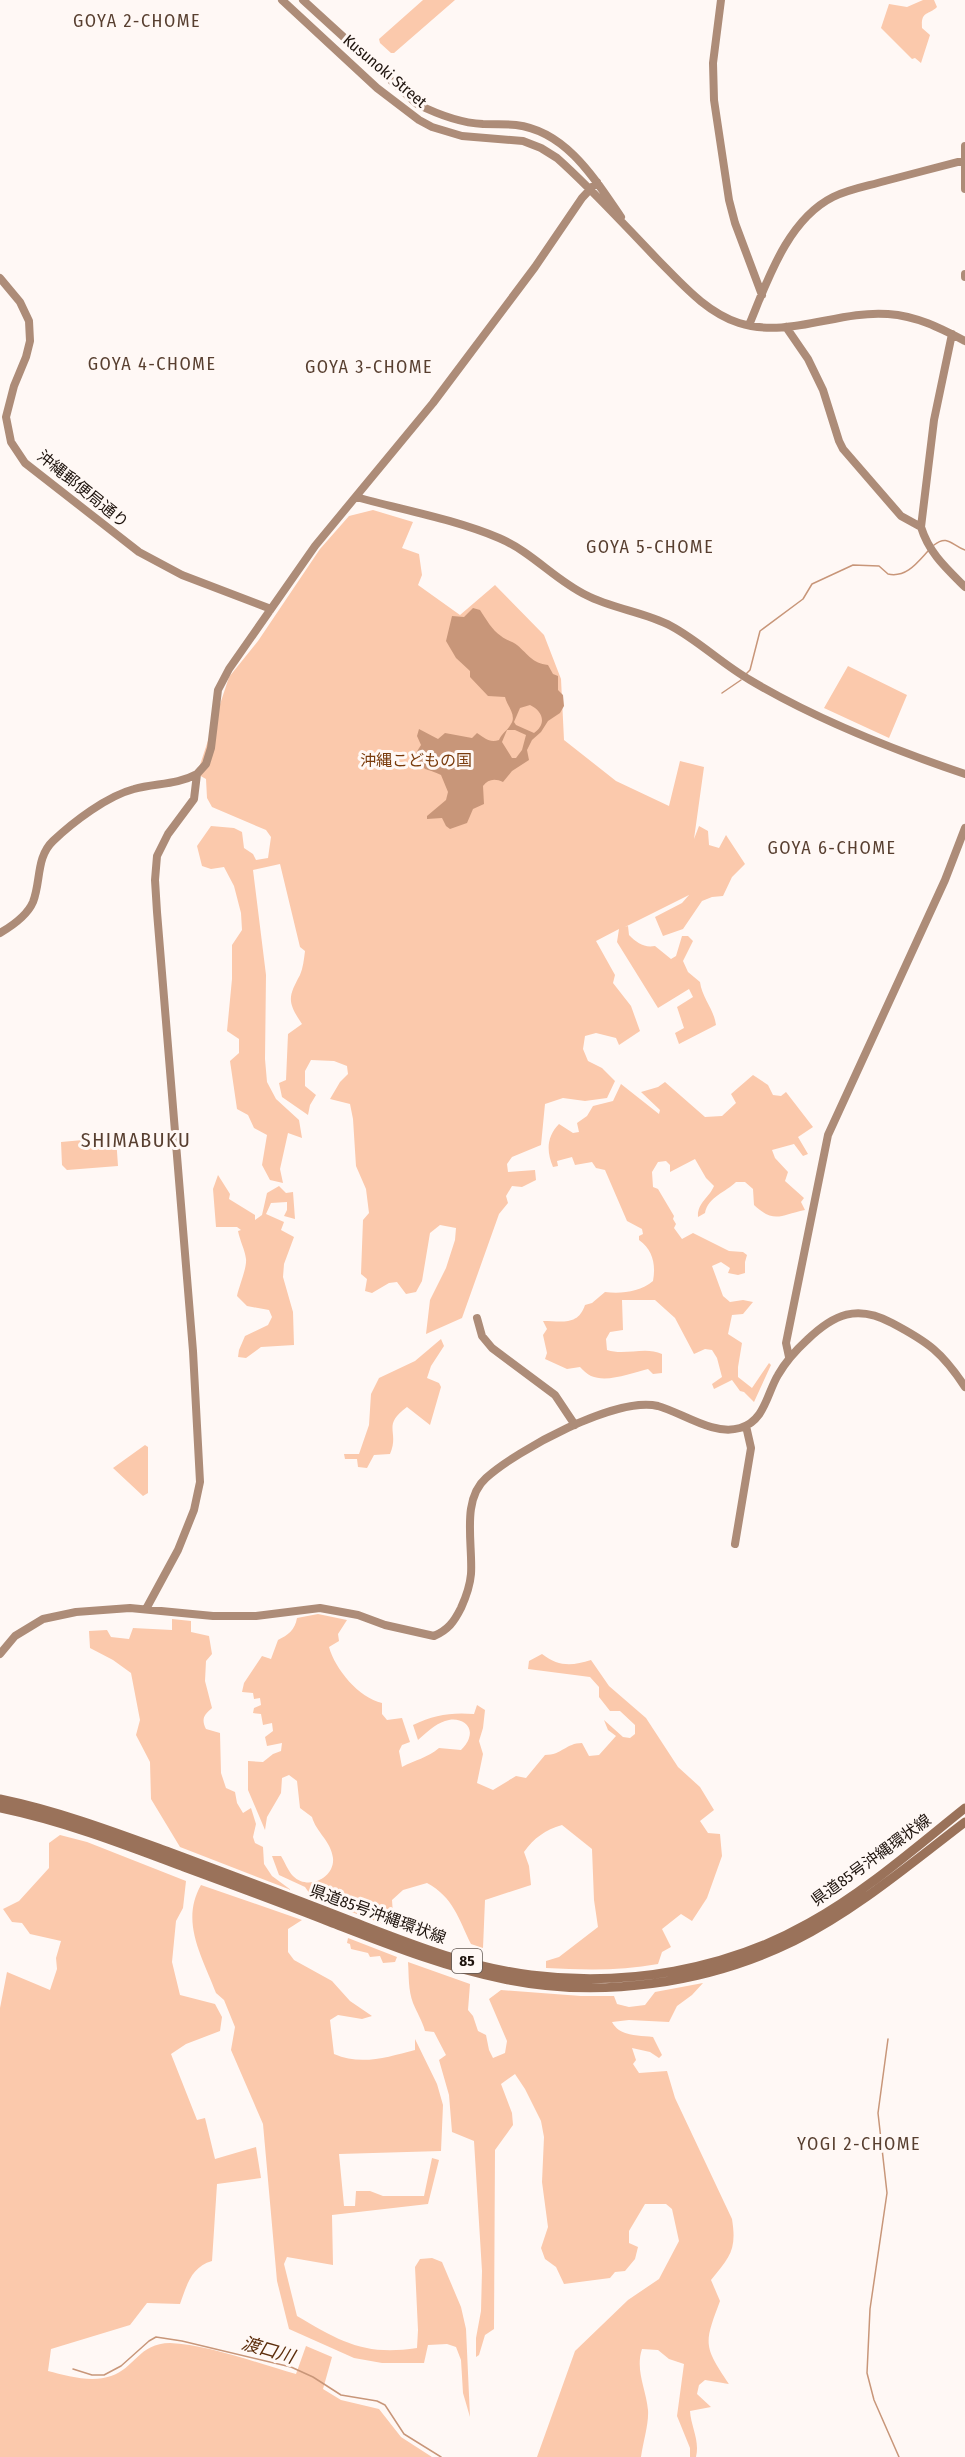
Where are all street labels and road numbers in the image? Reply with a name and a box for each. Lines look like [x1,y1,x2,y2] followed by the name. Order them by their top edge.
[339,31,431,112] street label: Kusunoki Street
[33,446,133,532] street label: 沖縄郵便局通り
[807,1810,935,1910] street label: 県道85号沖縄環状線
[307,1881,449,1947] street label: 県道85号沖縄環状線
[452,1949,482,1973] road number: 85

